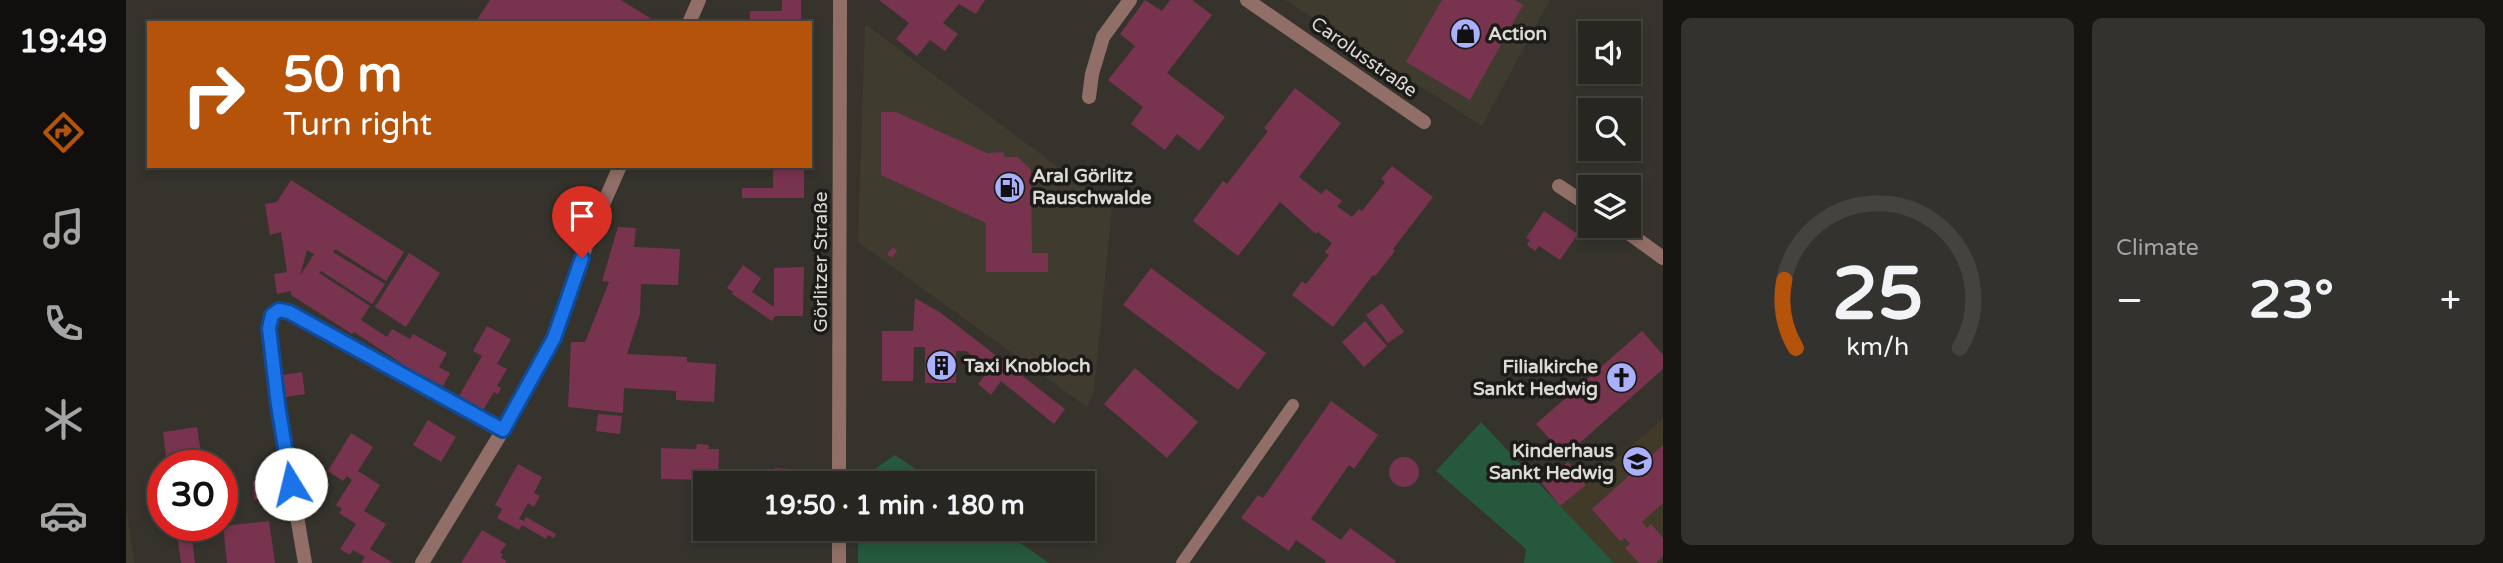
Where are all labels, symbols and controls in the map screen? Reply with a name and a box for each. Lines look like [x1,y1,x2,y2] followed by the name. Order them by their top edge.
[1307,12,1421,102] street label: Carolusstraße
[1448,17,1482,51] shop icon: Action
[1578,21,1641,238] map controls
[1578,21,1641,84] button: sound
[19,23,107,61] text: 19:49
[1488,23,1547,45] place label: Action
[283,46,402,105] text: 50 m
[168,49,259,140] icon: right
[1578,98,1641,161] button: search
[283,106,432,144] text: Turn right
[39,108,88,157] icon: directions
[1032,165,1152,209] place label: Aral Görlitz Rauschwalde
[992,170,1026,204] fuel station icon: Aral Görlitz Rauschwalde
[1578,175,1641,238] button: layers
[552,186,612,258] pin
[810,191,832,333] street label: Görlitzer Straße
[563,197,601,235] icon: arrive
[39,204,88,253] icon: music
[2116,234,2199,262] text: Climate
[1832,251,1923,339] text: 25
[2249,269,2334,332] text: 23°
[2116,278,2143,324] text: −
[2440,278,2461,324] text: +
[39,299,88,348] icon: phone
[1846,331,1909,361] text: km/h
[924,349,958,383] building icon: Taxi Knobloch
[963,355,1091,377] place label: Taxi Knobloch
[1473,356,1598,401] place label: Filialkirche Sankt Hedwig
[1604,361,1638,395] church icon: Filialkirche Sankt Hedwig
[39,395,88,444] icon: climate
[1489,440,1614,485] place label: Kinderhaus Sankt Hedwig
[1620,445,1654,479] school or university icon: Kinderhaus Sankt Hedwig
[254,447,328,521] position arrow
[147,450,238,541] speed limit sign: 30
[763,490,1025,521] text: 19:50 · 1 min · 180 m
[39,491,88,540] icon: car

